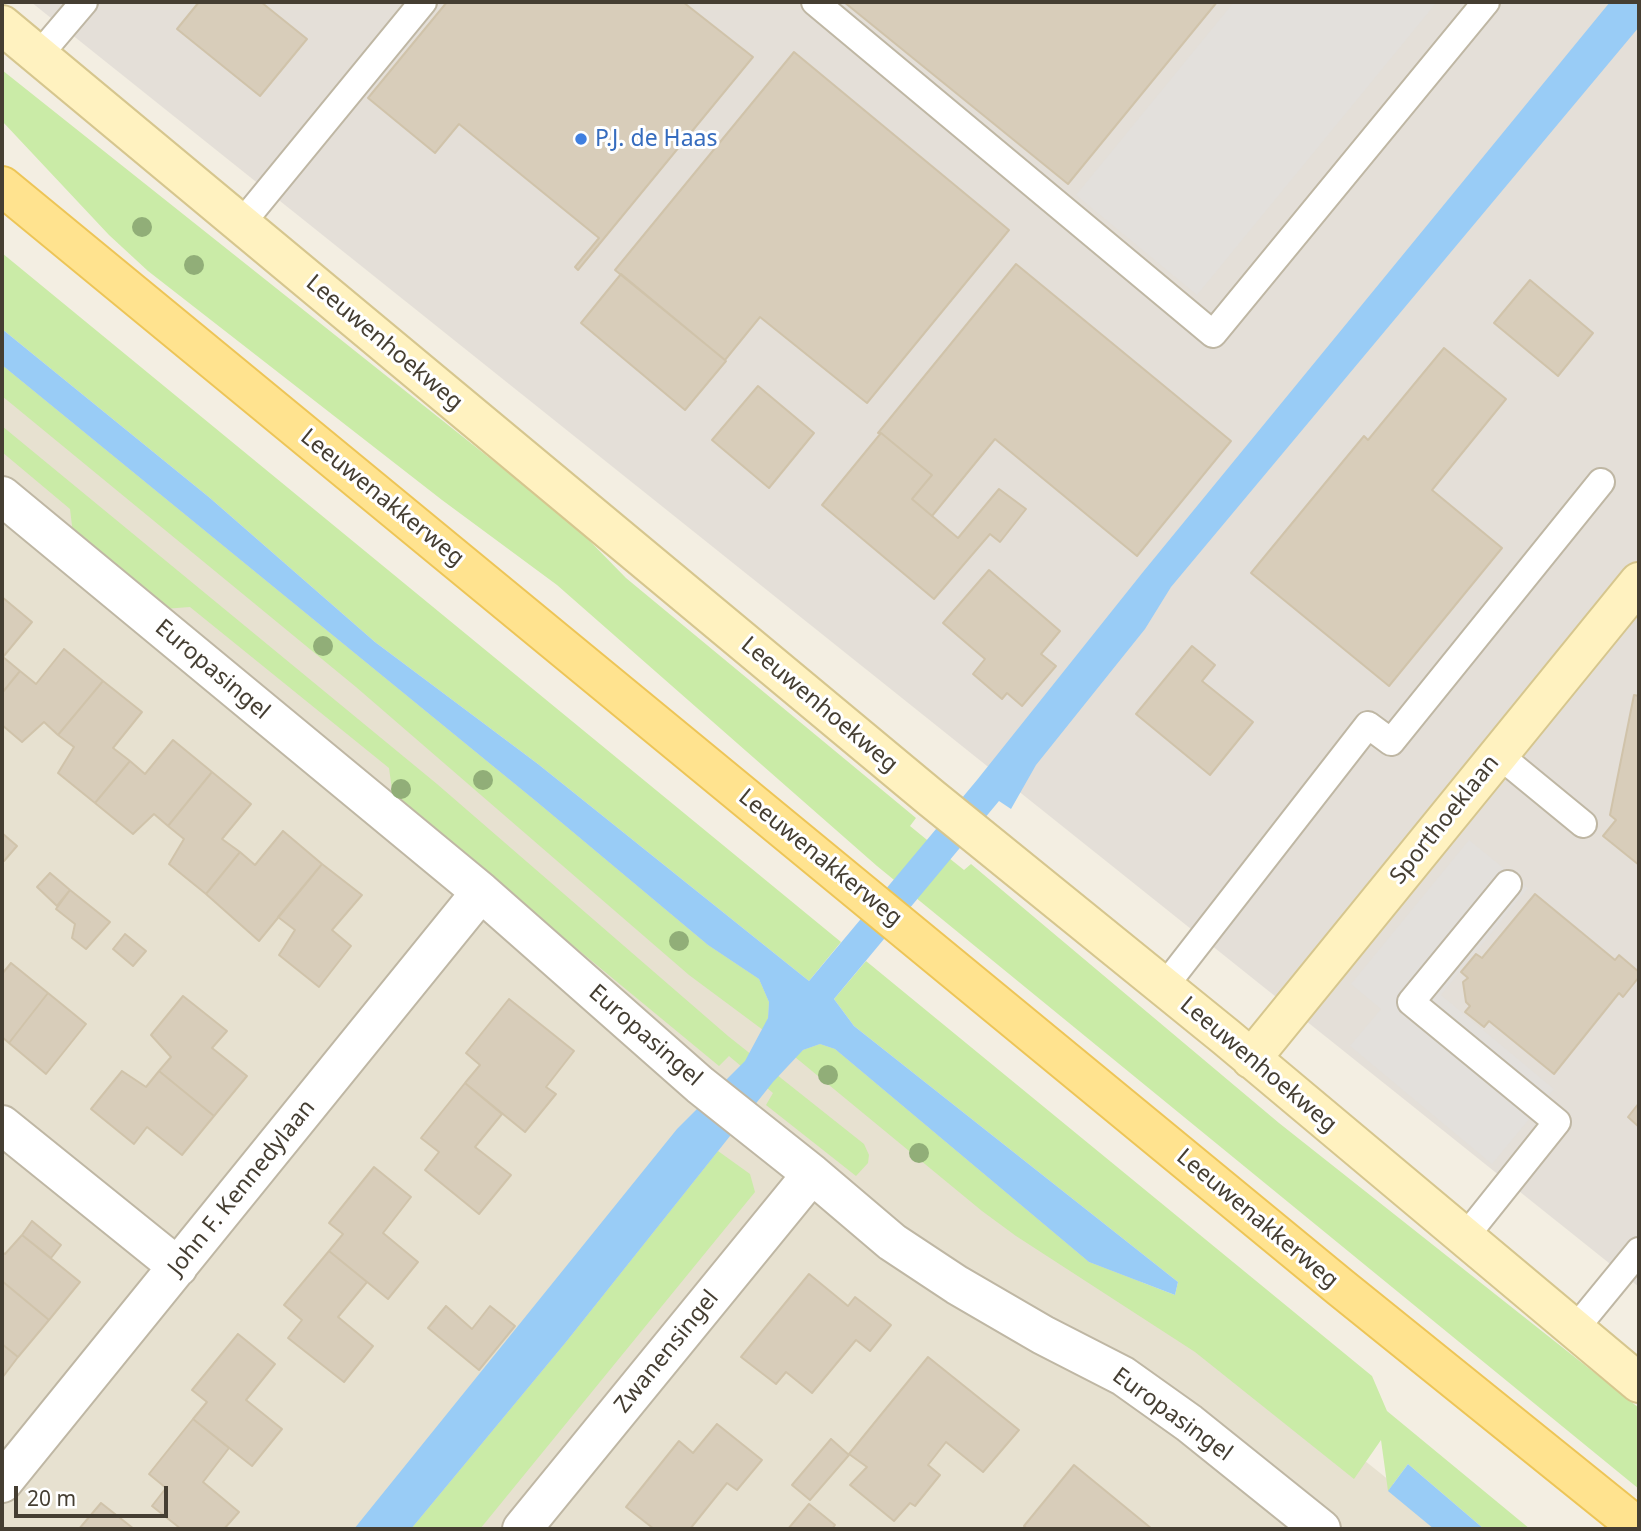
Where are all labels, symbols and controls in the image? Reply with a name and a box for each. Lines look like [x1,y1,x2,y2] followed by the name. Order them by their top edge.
[595,125,717,153] place label: P.J. de Haas
[573,131,589,147] marker: P.J. de Haas
[300,269,468,417] street label: Leeuwenhoekweg
[295,424,469,572] street label: Leeuwenakkerweg
[149,614,275,726] street label: Europasingel
[735,631,903,779] street label: Leeuwenhoekweg
[1385,750,1505,890] street label: Sporthoeklaan
[733,784,907,932] street label: Leeuwenakkerweg
[583,979,707,1093] street label: Europasingel
[1174,991,1342,1139] street label: Leeuwenhoekweg
[163,1095,321,1281] street label: John F. Kennedylaan
[1171,1143,1343,1295] street label: Leeuwenakkerweg
[609,1285,725,1419] street label: Zwanensingel
[1107,1362,1237,1468] street label: Europasingel
[18,1472,172,1516] scale bar
[27,1484,76,1512] text: 20 m

